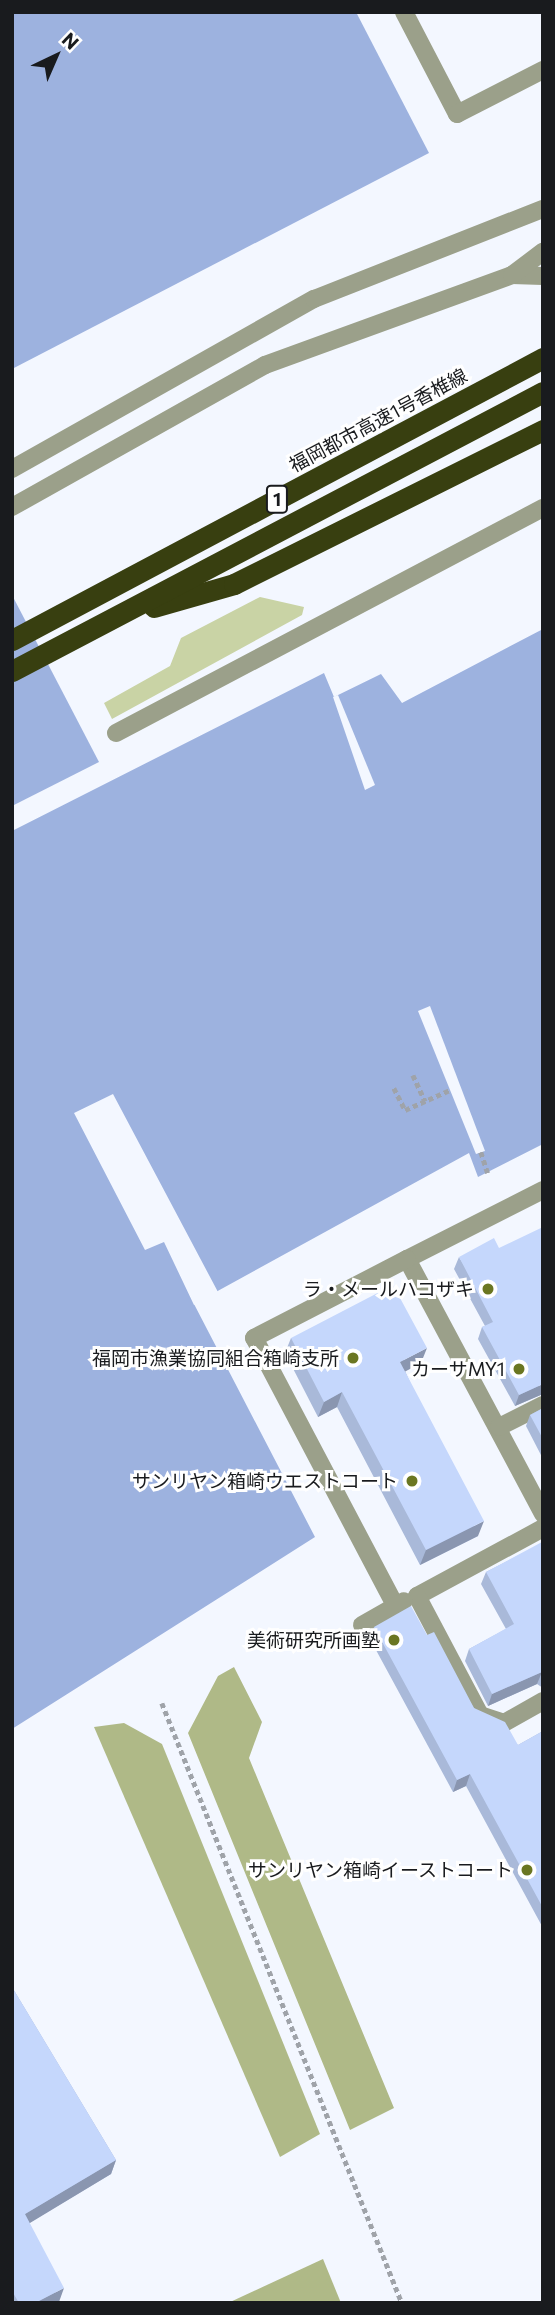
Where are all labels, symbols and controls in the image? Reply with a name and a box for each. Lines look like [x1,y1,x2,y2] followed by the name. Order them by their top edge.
[21,21,91,91] north arrow
[58,27,84,54] text: N
[285,363,471,477] street label: 福岡都市高速1号香椎線
[265,485,289,514] road number: 1
[303,1278,474,1300] place label: ラ・メールハコザキ
[480,1281,496,1297] marker: ラ・メールハコザキ
[92,1347,339,1369] place label: 福岡市漁業協同組合箱崎支所
[345,1350,361,1366] marker: 福岡市漁業協同組合箱崎支所
[411,1358,505,1380] place label: カーサMY1
[511,1361,527,1377] marker: カーサMY1
[132,1470,398,1492] place label: サンリヤン箱崎ウエストコート
[404,1473,420,1489] marker: サンリヤン箱崎ウエストコート
[247,1629,380,1651] place label: 美術研究所画塾
[386,1632,402,1648] marker: 美術研究所画塾
[247,1859,513,1881] place label: サンリヤン箱崎イーストコート
[519,1862,535,1878] marker: サンリヤン箱崎イーストコート

